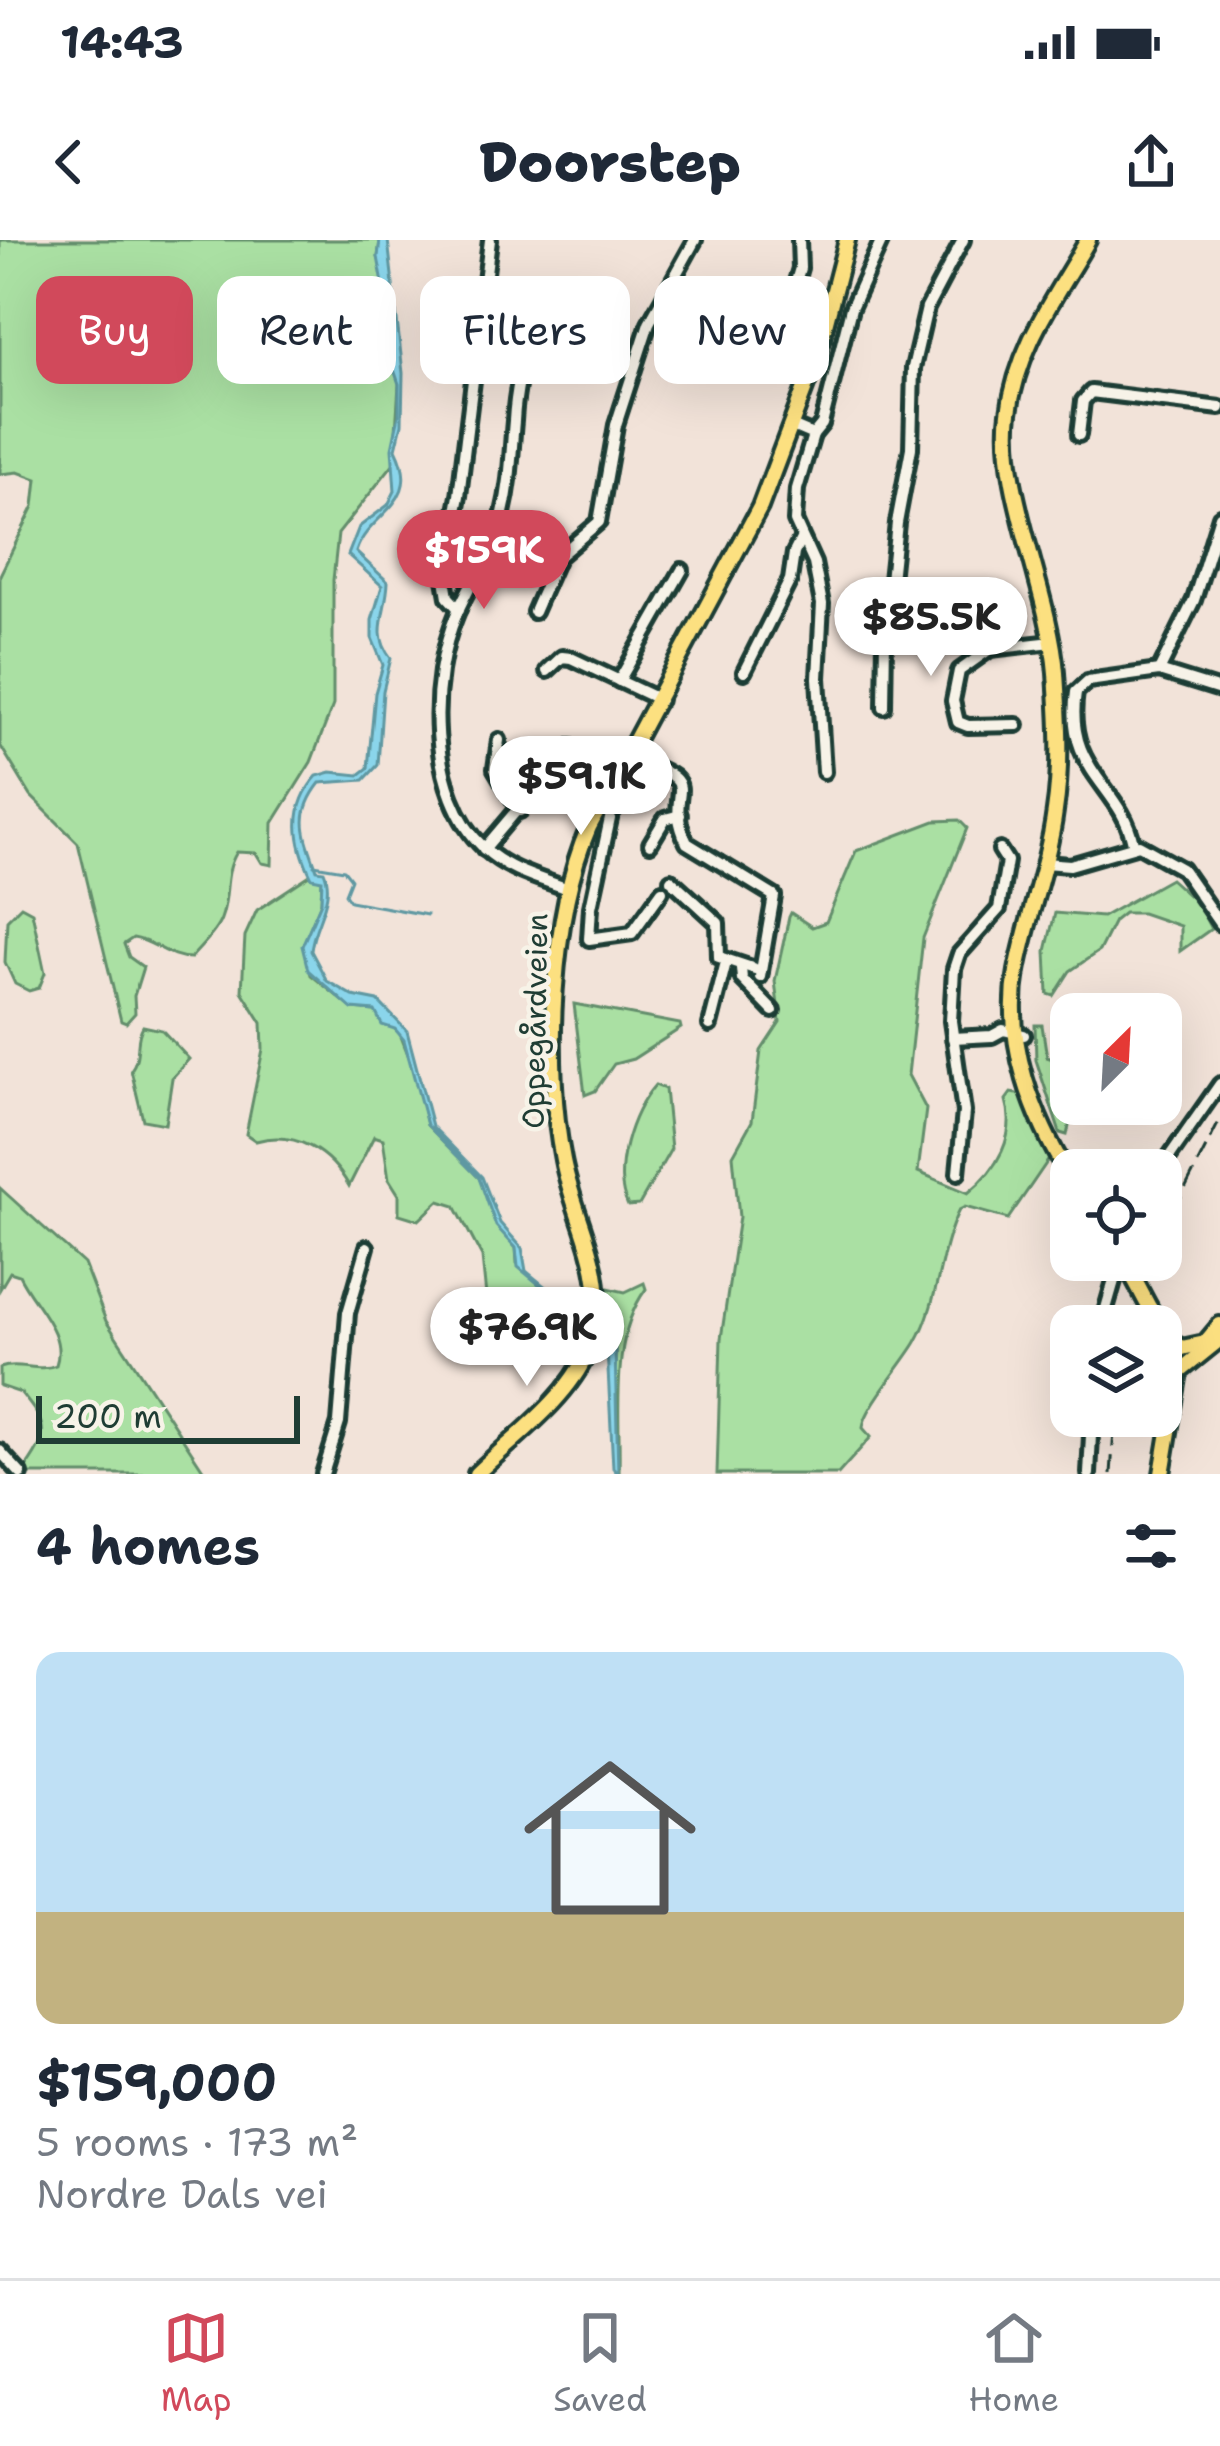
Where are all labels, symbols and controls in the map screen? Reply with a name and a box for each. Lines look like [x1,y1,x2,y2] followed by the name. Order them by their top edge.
[60,12,184,72] text: 14:43
[479,126,741,198] text: Doorstep
[36,129,102,195] icon: back
[1118,129,1184,195] icon: share
[36,276,193,384] chip: Buy
[217,276,396,384] chip: Rent
[420,276,630,384] chip: Filters
[654,276,829,384] chip: New
[400,510,568,612] pin: $159K
[424,523,544,575] text: $159K
[833,577,1029,679] pin: $85.5K
[861,590,1001,642] text: $85.5K
[483,736,679,838] pin: $59.1K
[516,749,646,801] text: $59.1K
[513,913,557,1129] street label: Oppegårdveien
[1050,993,1182,1125] north arrow
[1050,993,1182,1437] map controls
[1050,1149,1182,1281] button: locate
[429,1287,625,1389] pin: $76.9K
[457,1300,597,1352] text: $76.9K
[1050,1305,1182,1437] button: layers
[36,1390,300,1443] scale bar
[54,1394,162,1439] text: 200 m
[36,1512,260,1580] text: 4 homes
[1118,1513,1184,1579] icon: filters
[502,1730,718,1946] icon: home
[36,2048,277,2116] text: $159,000
[36,2116,358,2168] text: 5 rooms · 173 m²
[36,2168,328,2220] text: Nordre Dals vei
[161,2305,232,2422] tab: Map
[553,2305,647,2422] tab: Saved
[968,2305,1059,2422] tab: Home

